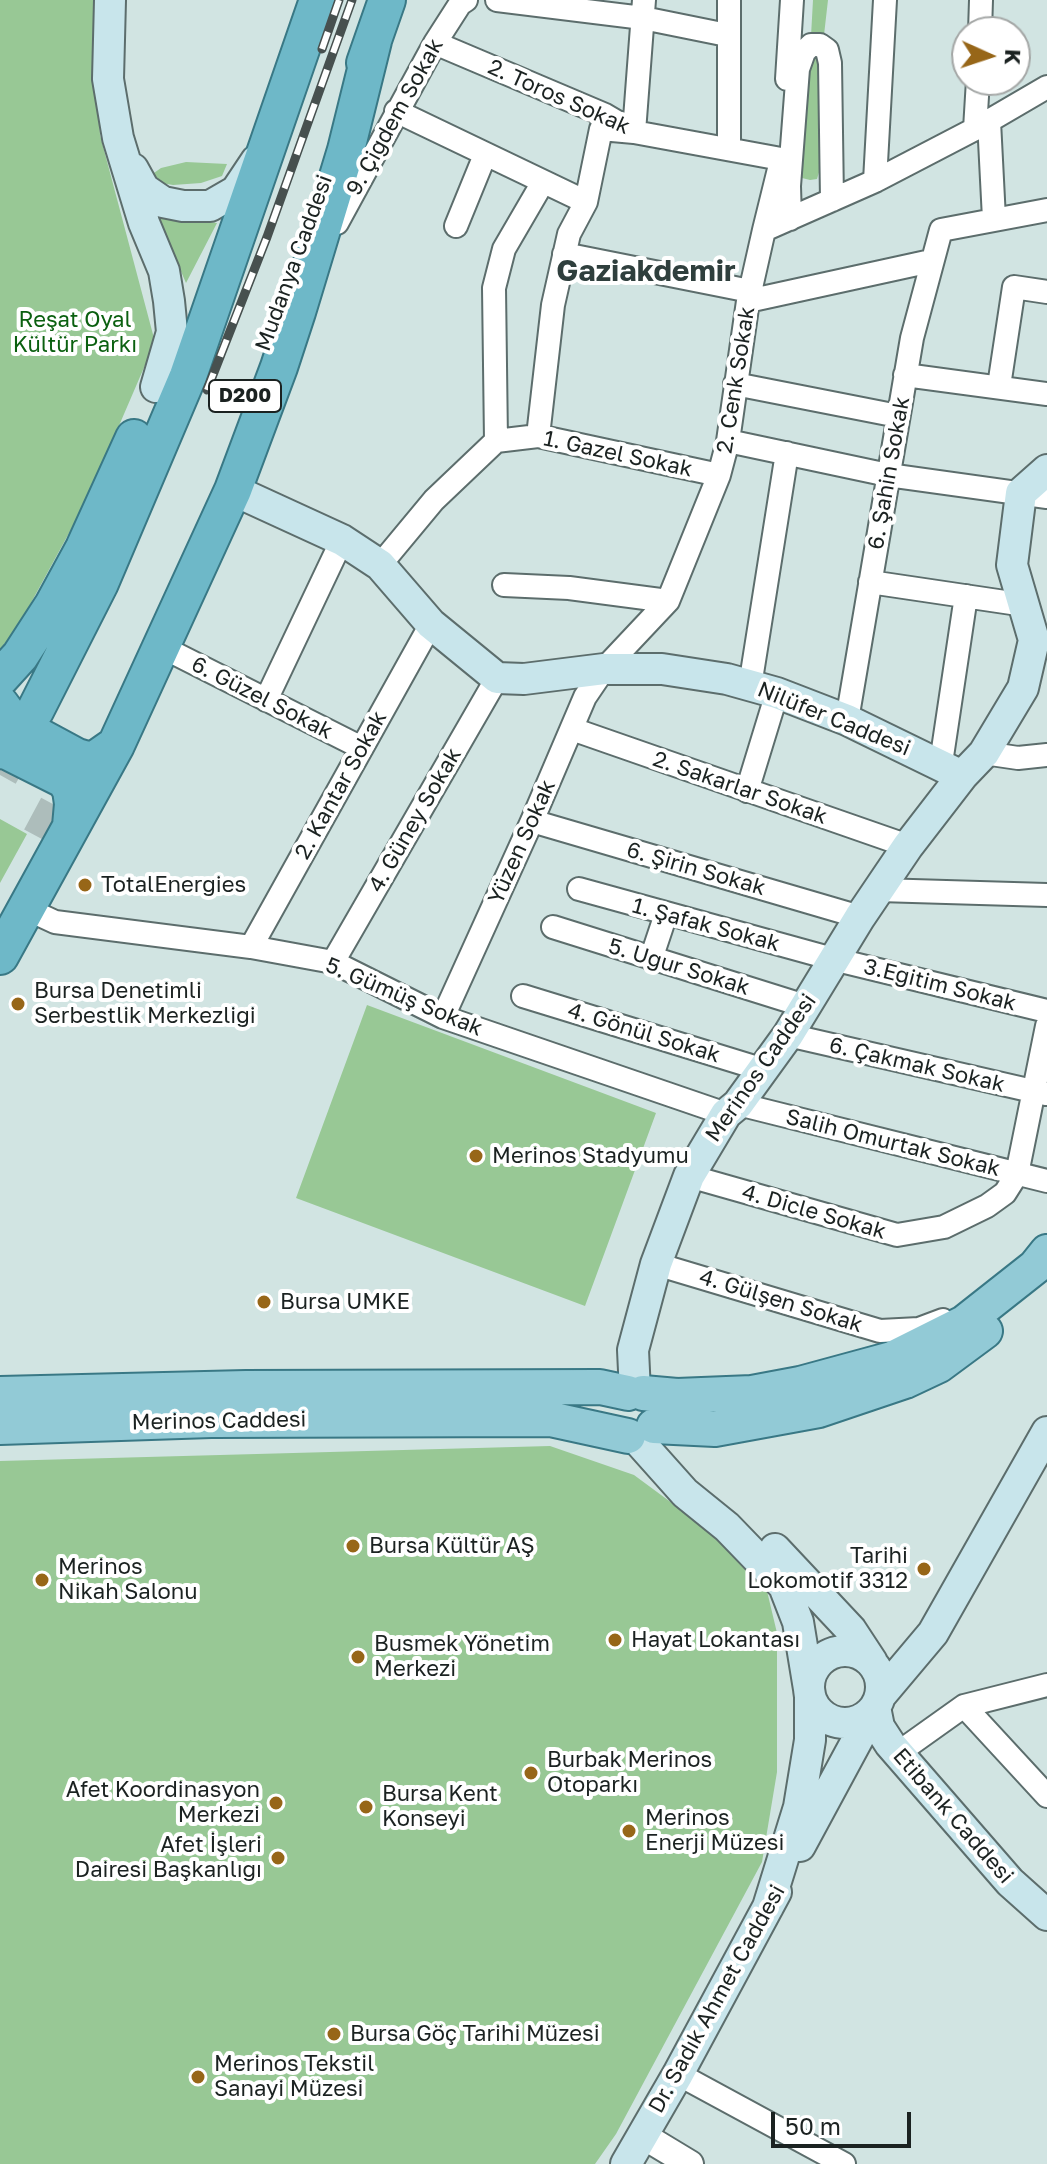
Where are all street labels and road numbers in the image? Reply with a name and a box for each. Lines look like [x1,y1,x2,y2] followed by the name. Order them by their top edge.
[341,34,449,200] street label: 9. Çiğdem Sokak
[484,54,634,140] street label: 2. Toros Sokak
[250,171,338,355] street label: Mudanya Caddesi
[711,305,761,455] street label: 2. Cenk Sokak
[209,380,281,412] road number: D200
[863,395,915,551] street label: 6. Şahin Sokak
[541,425,695,483] street label: 1. Gazel Sokak
[187,651,337,745] street label: 6. Güzel Sokak
[754,676,914,762] street label: Nilüfer Caddesi
[289,706,393,864] street label: 2. Kantar Sokak
[363,743,467,897] street label: 4. Güney Sokak
[649,746,831,830] street label: 2. Sakarlar Sokak
[483,776,561,908] street label: Yüzen Sokak
[624,837,768,901] street label: 6. Şirin Sokak
[629,893,783,957] street label: 1. Şafak Sokak
[605,933,753,1001] street label: 5. Uğur Sokak
[322,952,486,1042] street label: 5. Gümüş Sokak
[861,953,1019,1017] street label: 3.Eğitim Sokak
[700,989,822,1147] street label: Merinos Caddesi
[565,997,723,1069] street label: 4. Gönül Sokak
[827,1032,1007,1098] street label: 6. Çakmak Sokak
[783,1104,1003,1182] street label: Salih Omurtak Sokak
[739,1179,889,1245] street label: 4. Dicle Sokak
[696,1264,866,1338] street label: 4. Gülşen Sokak
[131,1406,307,1436] street label: Merinos Caddesi
[887,1743,1019,1889] street label: Etibank Caddesi
[643,1880,791,2118] street label: Dr. Sadık Ahmet Caddesi

